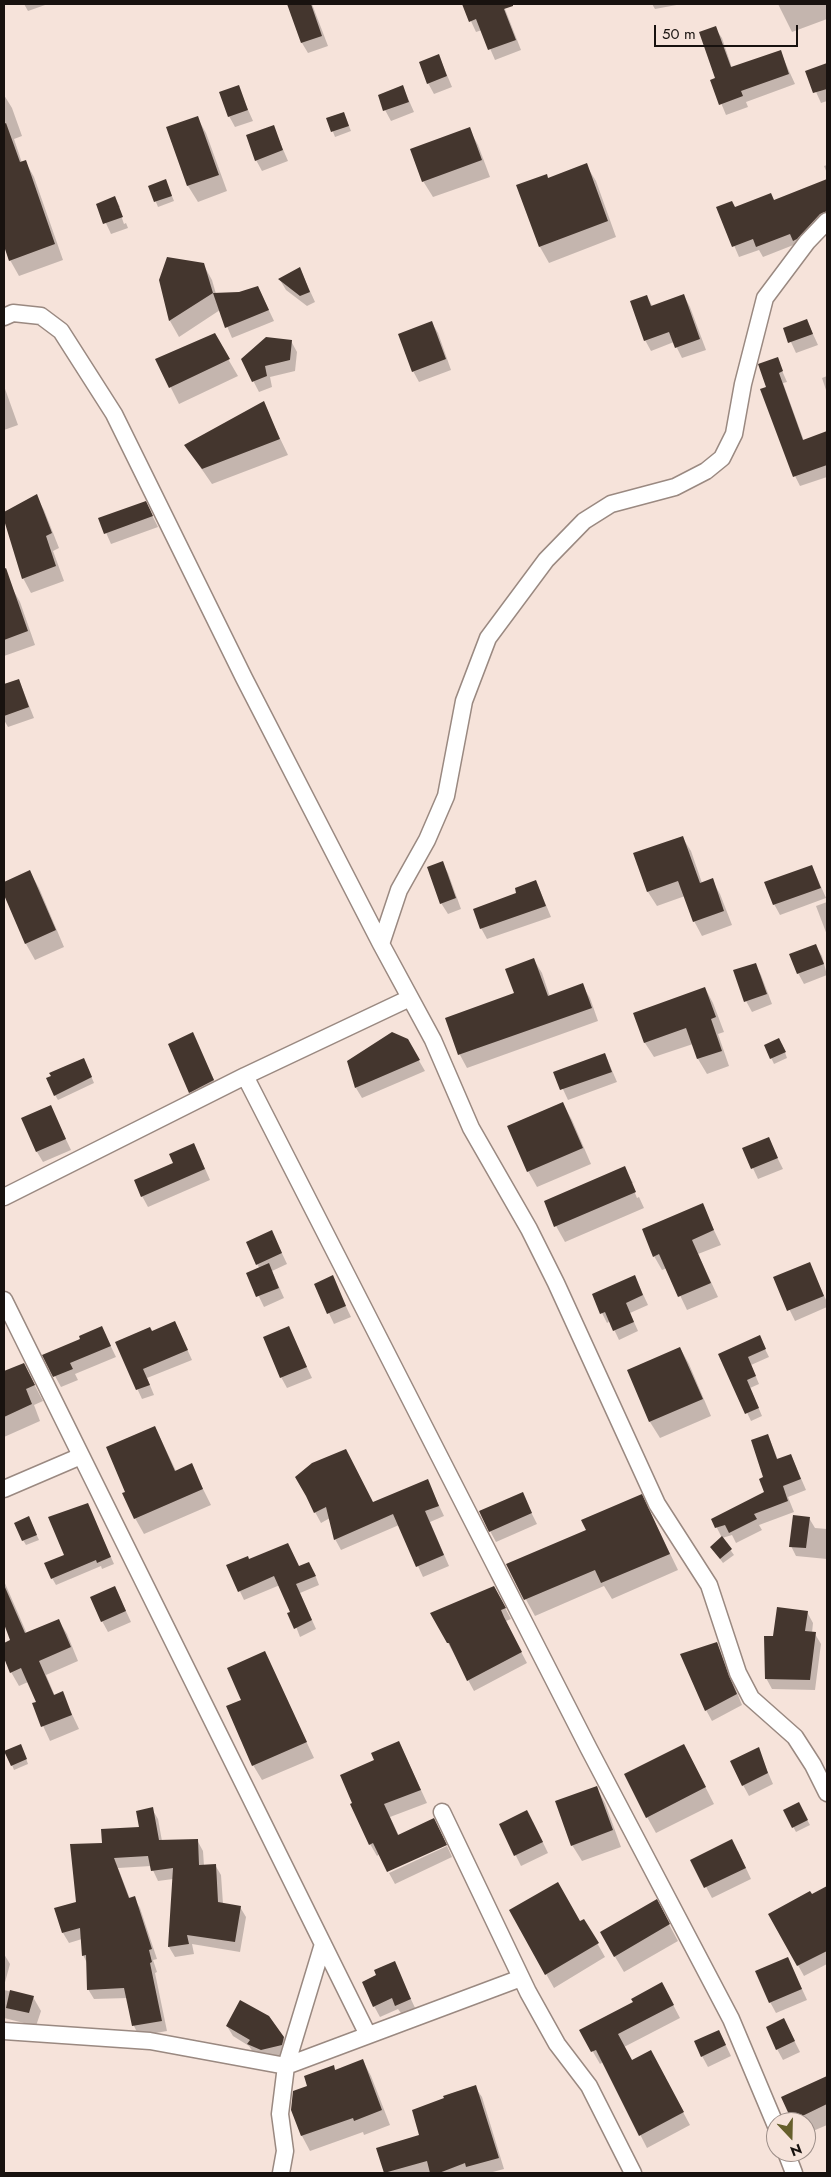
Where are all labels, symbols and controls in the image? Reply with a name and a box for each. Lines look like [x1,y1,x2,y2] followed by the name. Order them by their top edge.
[656,15,800,47] scale bar
[662,23,696,45] text: 50 m
[766,2112,816,2162] north arrow
[787,2139,805,2161] text: N

